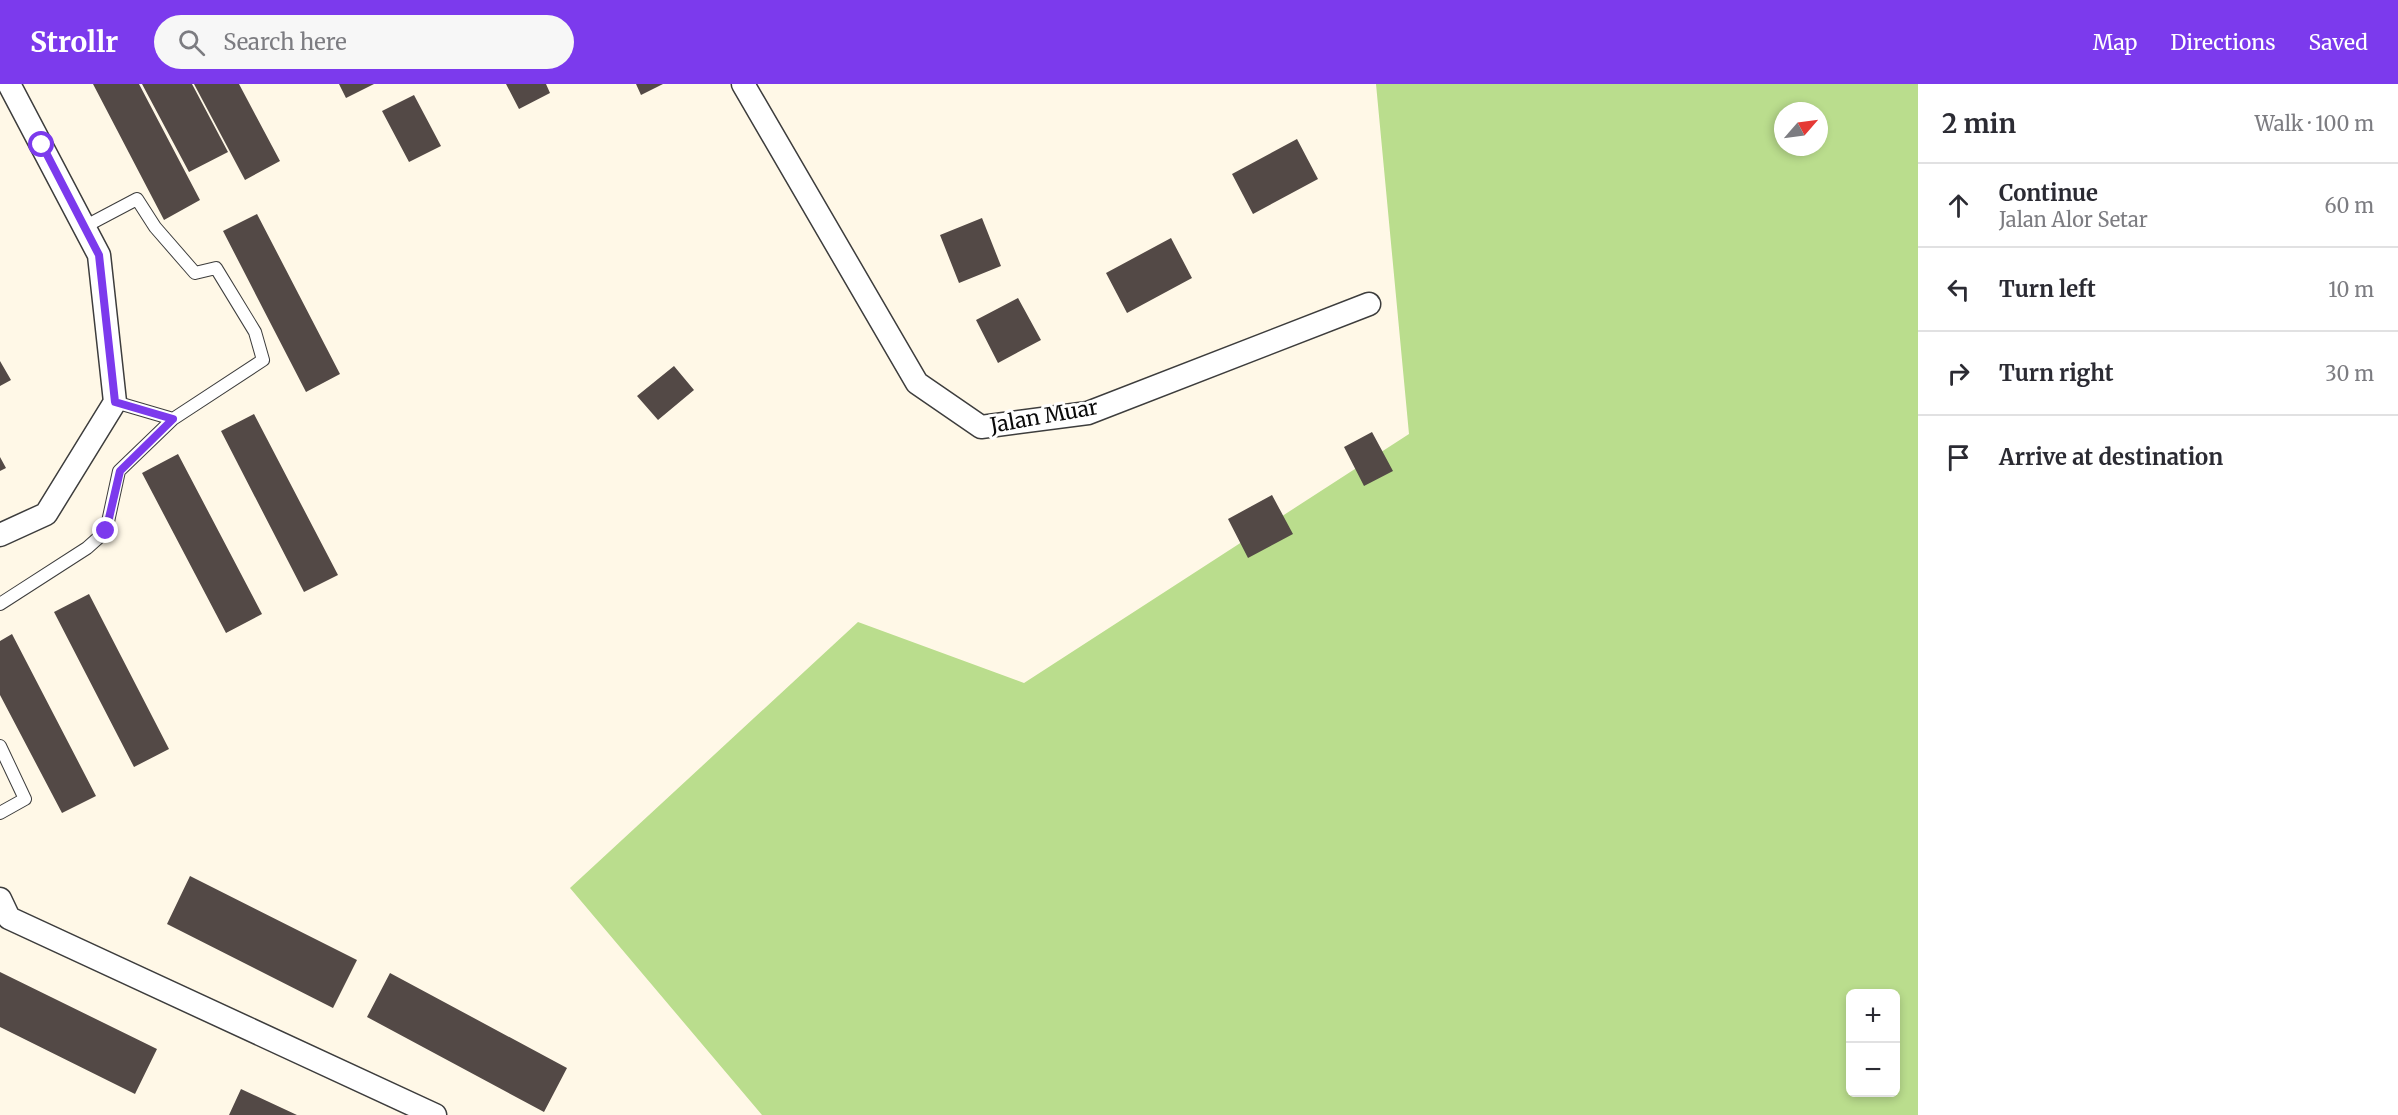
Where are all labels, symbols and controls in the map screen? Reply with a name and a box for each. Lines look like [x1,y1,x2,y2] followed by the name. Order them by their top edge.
[154,15,574,69] search box
[30,24,118,60] text: Strollr
[175,26,208,59] icon: search
[223,28,347,56] text: Search here
[2093,29,2137,56] text: Map
[2170,29,2275,56] text: Directions
[2308,29,2368,56] text: Saved
[1774,102,1828,156] north arrow
[1942,107,2016,140] text: 2 min
[2255,111,2374,136] text: Walk · 100 m
[28,131,54,157] route start
[1999,179,2098,207] text: Continue
[1942,189,1975,222] icon: ahead
[2324,193,2374,218] text: 60 m
[1999,207,2148,232] text: Jalan Alor Setar
[1942,273,1975,306] icon: left
[1999,275,2096,303] text: Turn left
[2328,277,2374,302] text: 10 m
[1942,357,1975,390] icon: right
[1999,359,2113,387] text: Turn right
[2325,361,2374,386] text: 30 m
[987,393,1100,439] street label: Jalan Muar
[1942,441,1975,474] icon: arrive
[1999,443,2223,471] text: Arrive at destination
[92,517,118,543] route end
[1846,989,1900,1097] map controls
[1846,989,1900,1043] button: +
[1846,1043,1900,1097] button: −

